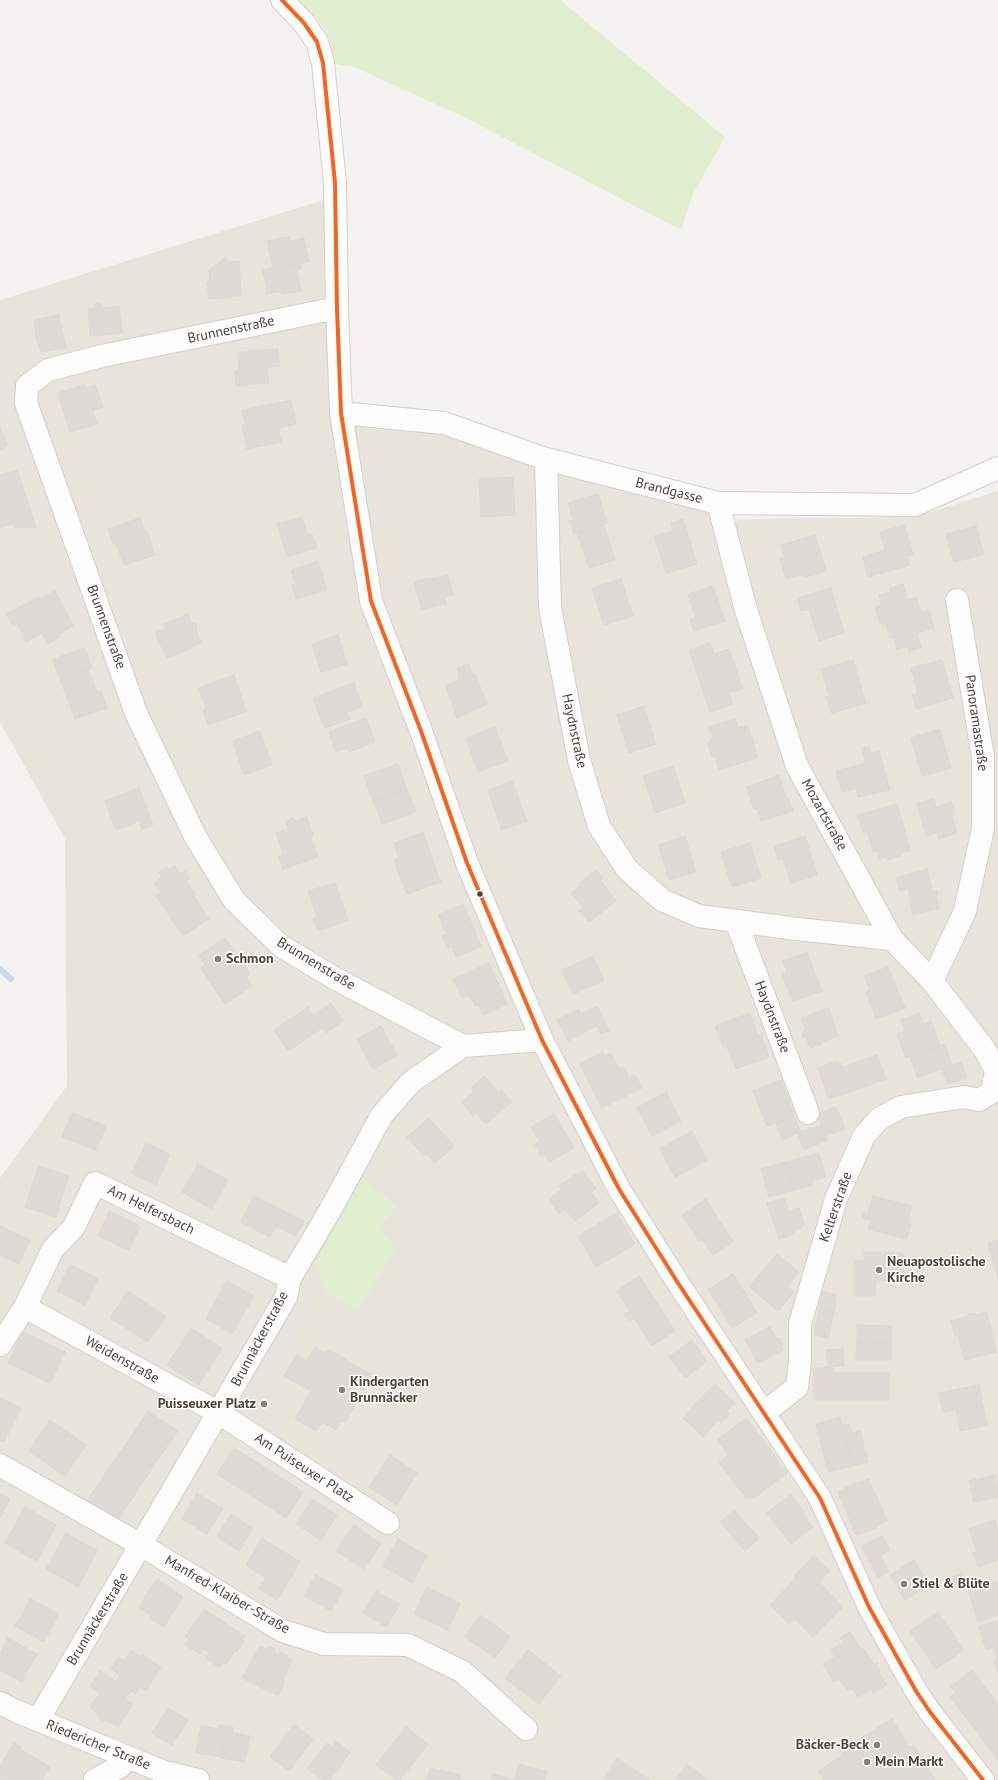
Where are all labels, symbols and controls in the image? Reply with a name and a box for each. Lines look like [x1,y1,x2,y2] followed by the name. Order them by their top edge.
[186,313,276,347] street label: Brunnenstraße
[634,475,704,507] street label: Brandgasse
[83,583,129,671] street label: Brunnenstraße
[961,674,991,772] street label: Panoramastraße
[558,692,590,770] street label: Haydnstraße
[797,776,851,854] street label: Mozartstraße
[475,889,485,899] unlabelled marker
[274,934,358,994] street label: Brunnenstraße
[226,951,274,967] place label: Schmon
[213,954,223,964] marker: Schmon
[751,979,793,1055] street label: Haydnstraße
[816,1170,856,1244] street label: Kelterstraße
[105,1182,197,1238] street label: Am Helfersbach
[887,1254,986,1286] place label: Neuapostolische Kirche
[874,1265,884,1275] marker: Neuapostolische Kirche
[228,1289,292,1389] street label: Brunnäckerstraße
[82,1333,162,1387] street label: Weidenstraße
[350,1374,429,1406] place label: Kindergarten Brunnäcker
[337,1385,347,1395] marker: Kindergarten Brunnäcker
[158,1396,256,1412] place label: Puisseuxer Platz
[259,1399,269,1409] marker: Puisseuxer Platz
[251,1430,357,1506] street label: Am Puiseuxer Platz
[161,1552,293,1638] street label: Manfred-Klaiber-Straße
[64,1570,132,1668] street label: Brunnäckerstraße
[912,1576,990,1592] place label: Stiel & Blüte
[899,1579,909,1589] marker: Stiel & Blüte
[43,1716,153,1774] street label: Riedericher Straße
[796,1737,869,1753] place label: Bäcker-Beck
[872,1740,882,1750] marker: Bäcker-Beck
[875,1754,943,1770] place label: Mein Markt
[862,1757,872,1767] marker: Mein Markt

